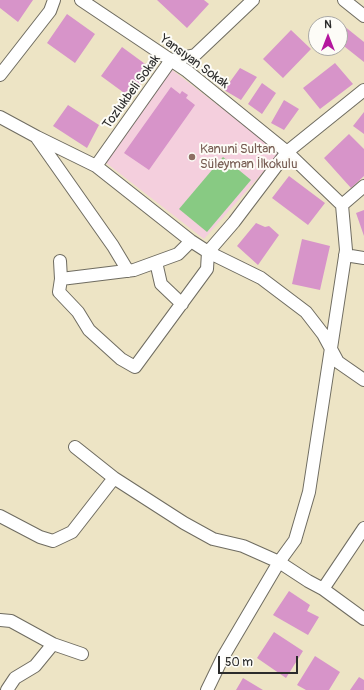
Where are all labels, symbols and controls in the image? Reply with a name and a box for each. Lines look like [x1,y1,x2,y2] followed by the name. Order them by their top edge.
[308,16,348,56] north arrow
[324,18,332,31] text: N
[156,32,232,92] street label: Yansıyan Sokak
[100,52,164,132] street label: Tozlukbeli Sokak
[200,142,297,173] place label: Kanuni Sultan Süleyman İlkokulu
[187,152,197,162] marker: Kanuni Sultan Süleyman İlkokulu
[220,648,300,674] scale bar
[225,655,253,670] text: 50 m

